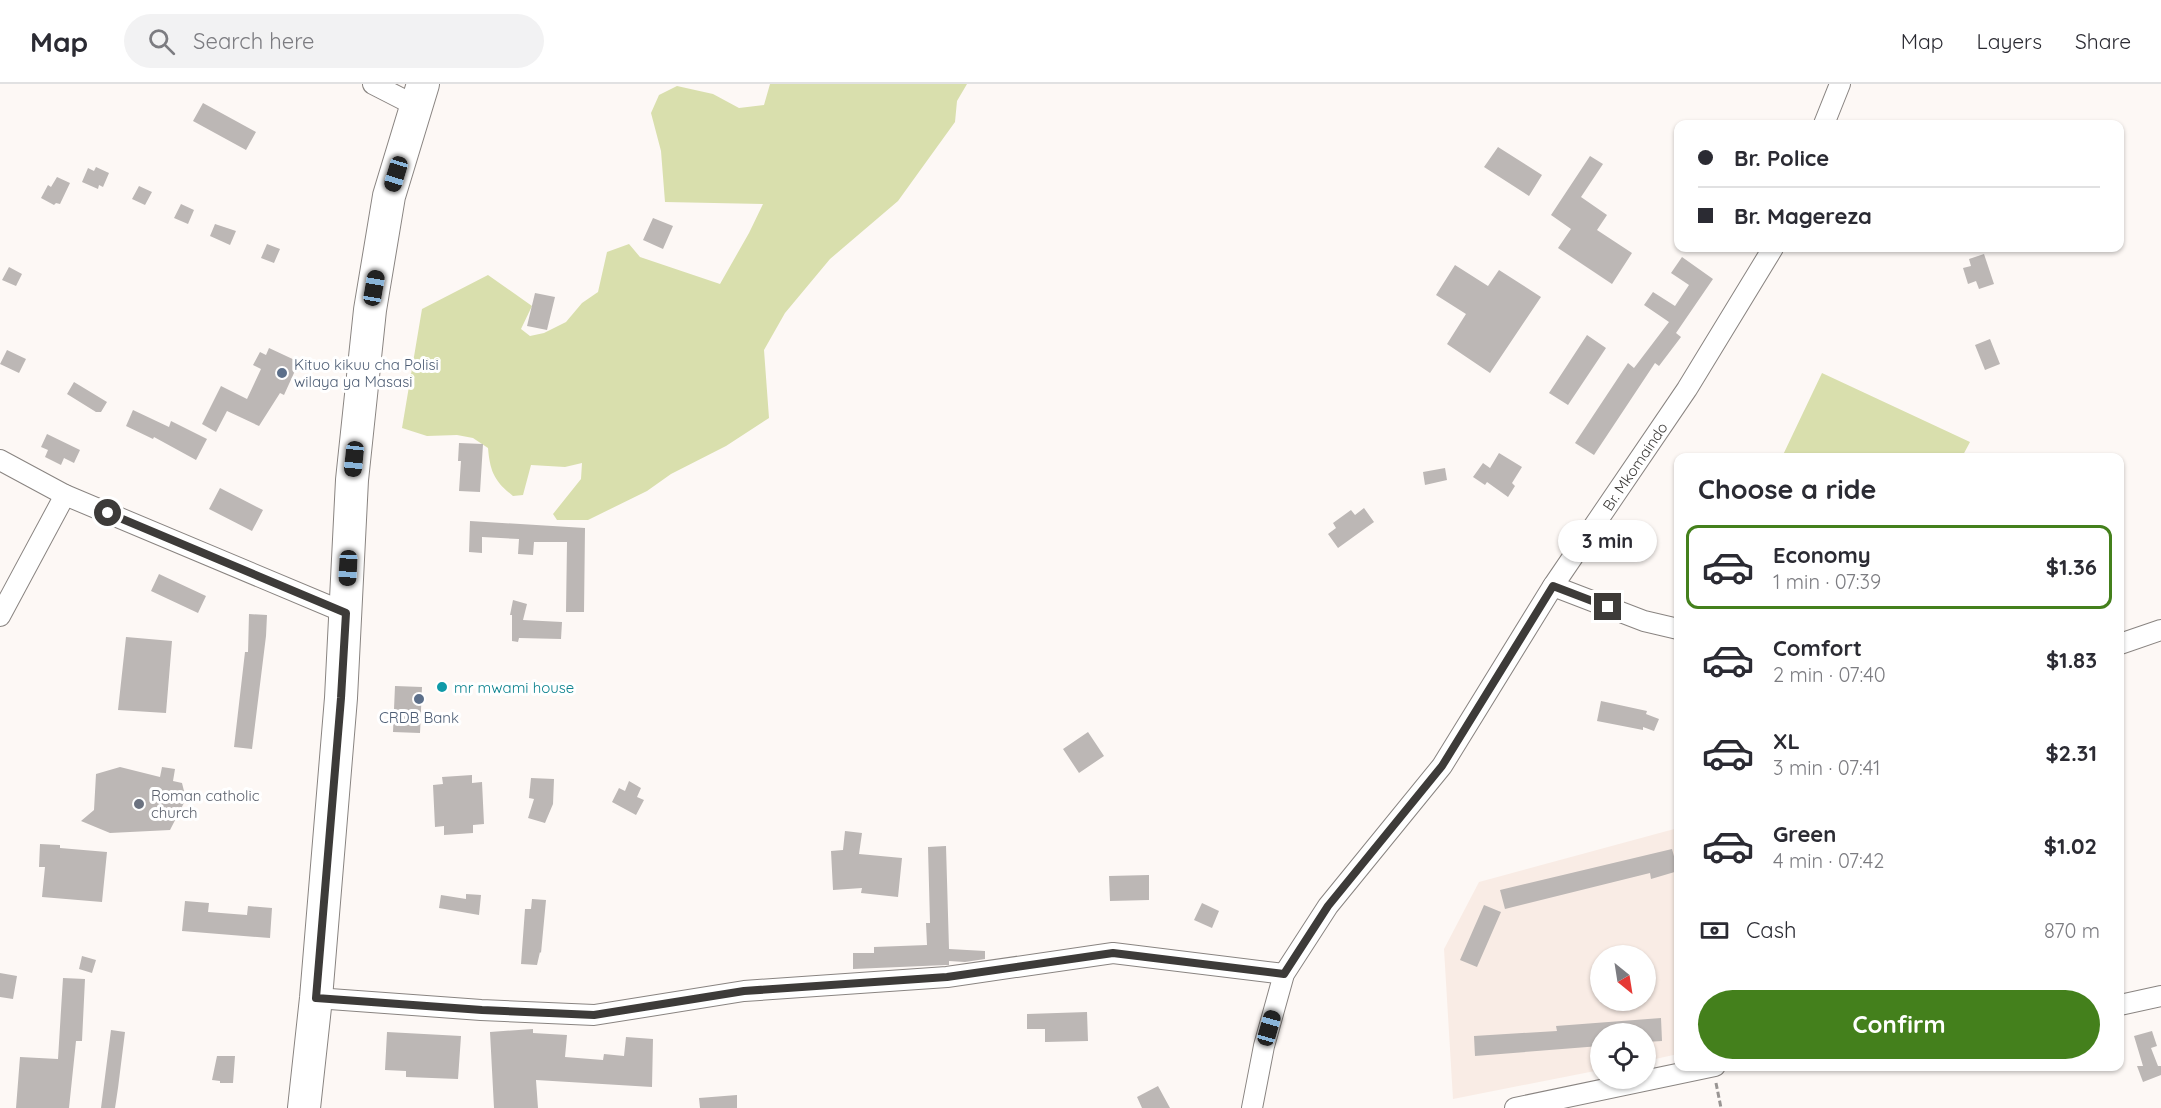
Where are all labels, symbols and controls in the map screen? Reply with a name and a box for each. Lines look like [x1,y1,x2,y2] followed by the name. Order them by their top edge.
[124,14,544,68] search box
[30,24,88,59] text: Map
[145,25,178,58] icon: search
[193,27,315,55] text: Search here
[1901,28,1944,54] text: Map
[1977,28,2042,54] text: Layers
[2075,28,2131,54] text: Share
[1734,144,1829,172] text: Br. Police
[382,154,410,194] car
[1734,202,1872,230] text: Br. Magereza
[362,269,386,307] car
[294,355,439,391] place label: Kituo kikuu cha Polisi wilaya ya Masasi
[275,366,289,380] marker: Kituo kikuu cha Polisi wilaya ya Masasi
[1598,418,1671,514] street label: Br. Mkomaindo
[343,440,365,478] car
[1698,472,1876,506] text: Choose a ride
[94,499,121,526] route start
[1558,520,1658,562] callout: 3 min
[1582,528,1633,553] text: 3 min
[1701,540,1755,594] icon: car
[1773,541,1871,569] text: Economy
[338,550,358,586] car
[2046,553,2097,581] text: $1.36
[1773,569,1881,594] text: 1 min · 07:39
[1594,593,1621,620] route end
[1701,633,1755,687] icon: car
[1773,634,1862,662] text: Comfort
[2046,646,2097,674] text: $1.83
[1773,662,1886,687] text: 2 min · 07:40
[454,678,574,697] place label: mr mwami house
[435,680,449,694] marker: mr mwami house
[412,692,426,706] marker: CRDB Bank
[379,708,459,727] place label: CRDB Bank
[1701,726,1755,780] icon: car
[1773,727,1800,755] text: XL
[2045,739,2097,767] text: $2.31
[1773,755,1880,780] text: 3 min · 07:41
[151,786,260,822] place label: Roman catholic church
[132,797,146,811] marker: Roman catholic church
[1701,819,1755,873] icon: car
[1773,820,1836,848] text: Green
[2044,832,2097,860] text: $1.02
[1773,848,1884,873] text: 4 min · 07:42
[1698,914,1731,947] icon: cash
[1746,916,1797,944] text: Cash
[2044,918,2100,943] text: 870 m
[1590,945,1656,1011] north arrow
[1590,945,1656,1089] map controls
[1698,990,2100,1059] button: Confirm
[1255,1008,1283,1048] car
[1590,1023,1656,1089] button: locate

